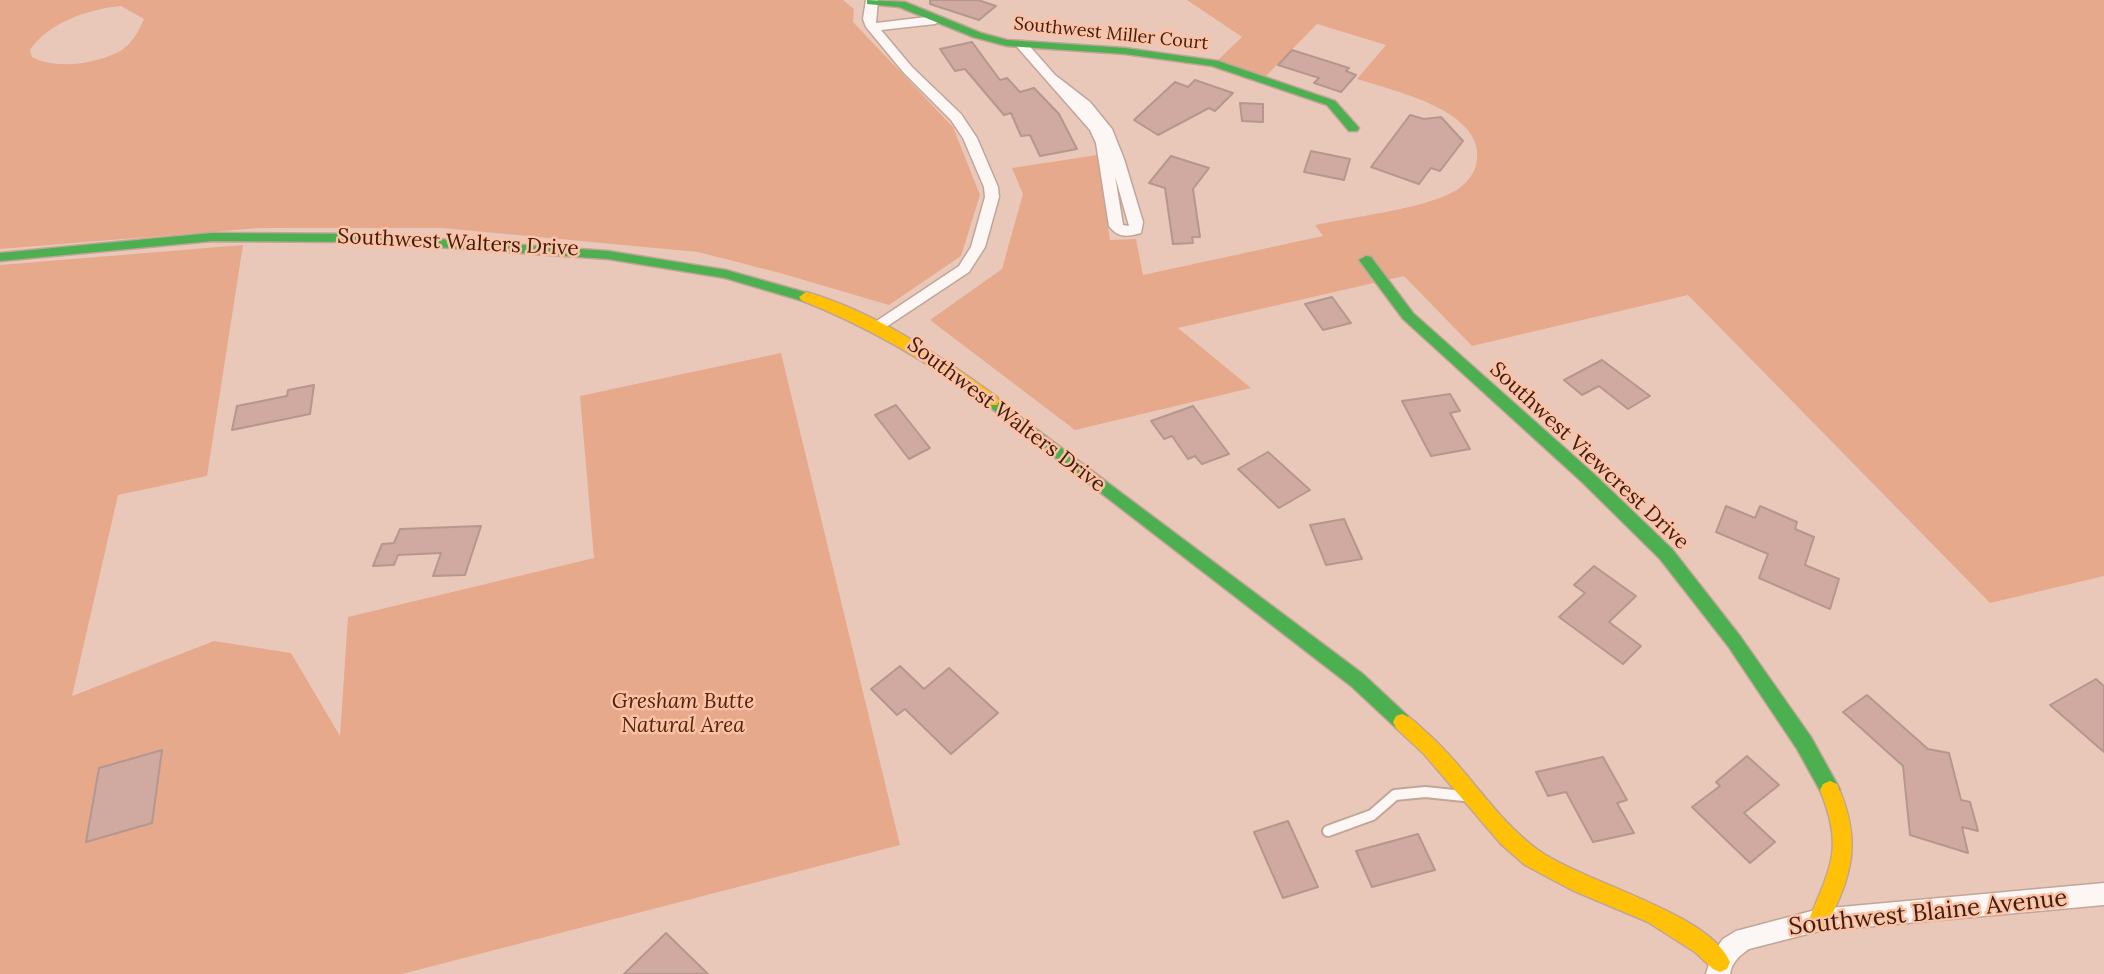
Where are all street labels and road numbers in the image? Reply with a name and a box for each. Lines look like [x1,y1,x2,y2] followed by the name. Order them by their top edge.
[1013,13,1209,55] street label: Southwest Miller Court
[337,224,579,262] street label: Southwest Walters Drive
[902,332,1110,498] street label: Southwest Walters Drive
[1484,357,1694,555] street label: Southwest Viewcrest Drive
[1787,884,2069,942] street label: Southwest Blaine Avenue

